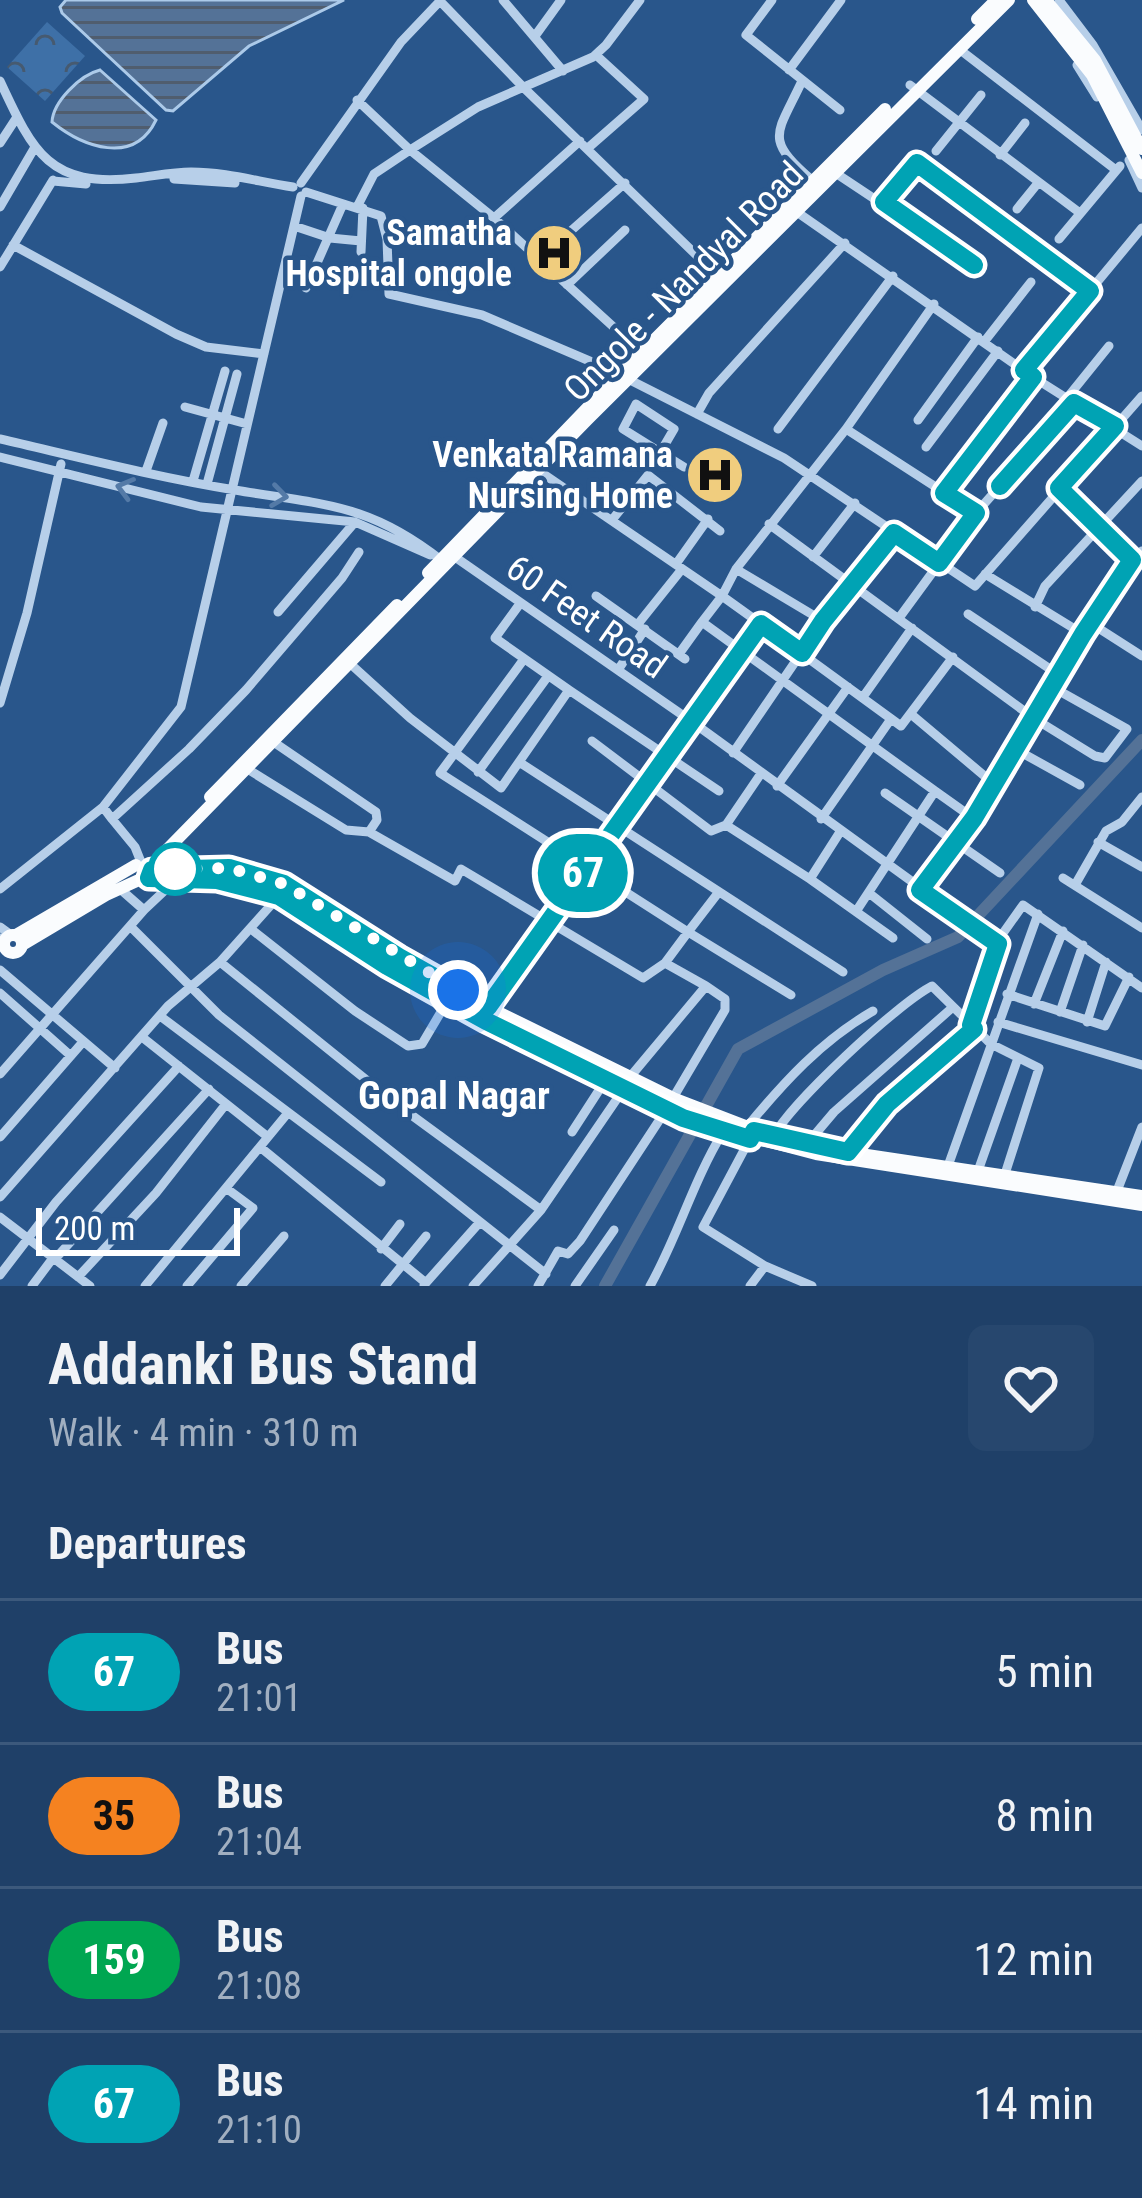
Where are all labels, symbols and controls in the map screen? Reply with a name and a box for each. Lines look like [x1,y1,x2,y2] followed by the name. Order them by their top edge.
[555,153,812,410] street label: Ongole - Nandyal Road
[285,212,512,295] place label: Samatha Hospital ongole
[523,222,585,284] hospital icon: Samatha Hospital ongole
[432,434,673,517] place label: Venkata Ramana Nursing Home
[684,444,746,506] hospital icon: Venkata Ramana Nursing Home
[115,477,136,502] one-way arrow
[269,483,289,509] one-way arrow
[498,546,675,687] street label: 60 Feet Road
[529,834,637,912] line badge: 67
[150,844,200,894] unlabelled marker
[562,848,604,897] text: 67
[428,960,488,1020] your location
[358,1073,550,1119] district label: Gopal Nagar
[36,1202,240,1255] scale bar
[54,1209,135,1248] text: 200 m
[968,1325,1094,1451] button: heart
[48,1331,479,1398] text: Addanki Bus Stand
[48,1410,359,1456] text: Walk · 4 min · 310 m
[48,1517,247,1570] text: Departures
[216,1622,284,1675] text: Bus
[995,1645,1094,1698] text: 5 min
[93,1647,135,1696] text: 67
[216,1675,302,1721] text: 21:01
[216,1766,284,1819] text: Bus
[995,1789,1094,1842] text: 8 min
[93,1791,135,1840] text: 35
[216,1819,302,1865] text: 21:04
[216,1910,284,1963] text: Bus
[973,1933,1094,1986] text: 12 min
[82,1935,146,1984] text: 159
[216,1963,302,2009] text: 21:08
[216,2054,284,2107] text: Bus
[973,2077,1094,2130] text: 14 min
[93,2079,135,2128] text: 67
[216,2107,302,2153] text: 21:10

